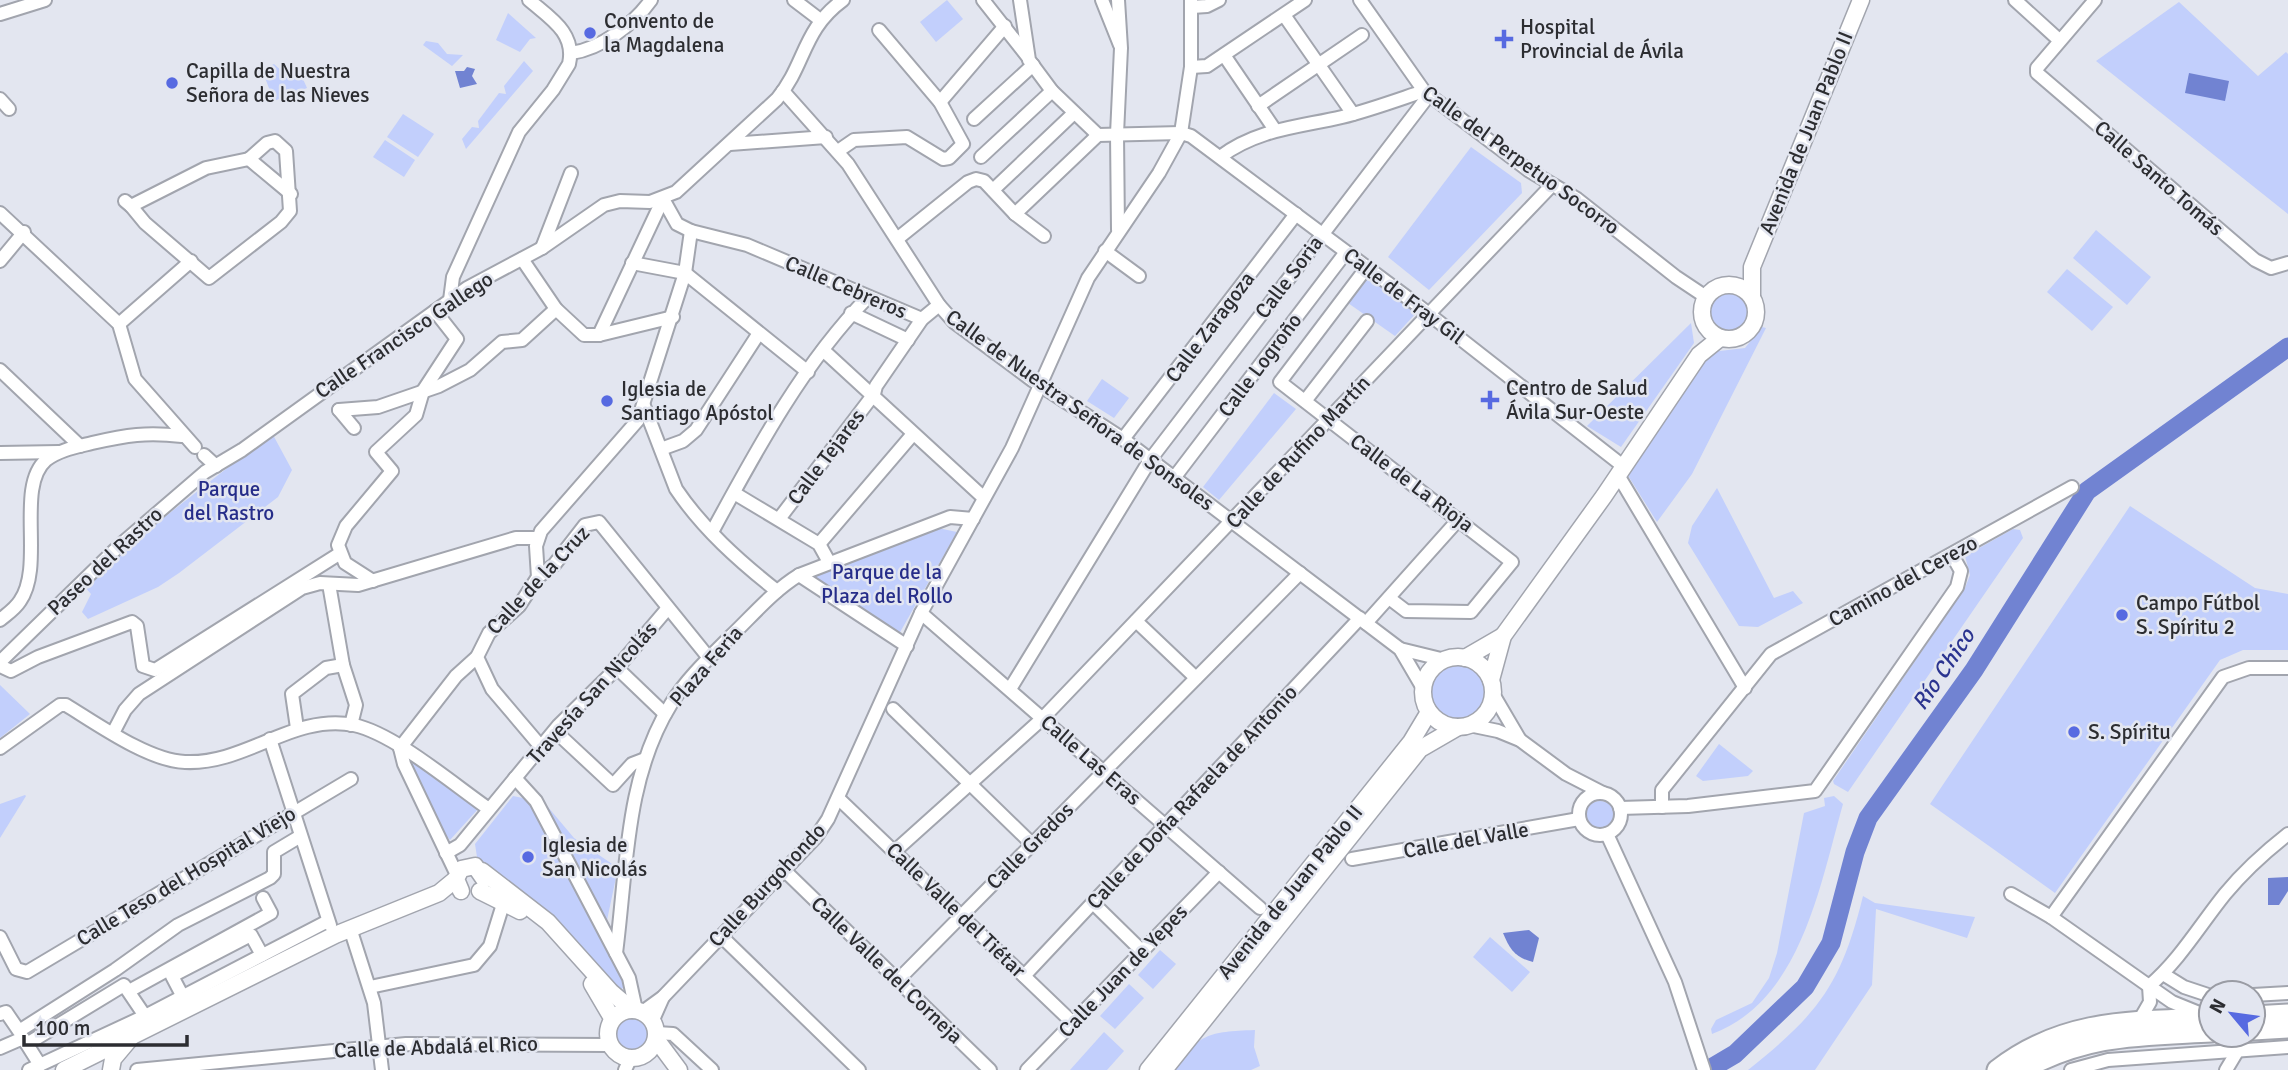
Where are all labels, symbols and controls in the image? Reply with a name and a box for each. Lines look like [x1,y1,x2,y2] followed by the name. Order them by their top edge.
[604,8,724,58] place label: Convento de la Magdalena
[1520,14,1684,64] place label: Hospital Provincial de Ávila
[582,25,598,41] marker: Convento de la Magdalena
[1753,28,1859,238] street label: Avenida de Juan Pablo II
[1494,29,1514,49] marker: Hospital Provincial de Ávila
[186,58,370,108] place label: Capilla de Nuestra Señora de las Nieves
[164,75,180,91] marker: Capilla de Nuestra Señora de las Nieves
[1417,80,1625,240] street label: Calle del Perpetuo Socorro
[2089,115,2229,241] street label: Calle Santo Tomás
[1249,230,1329,324] street label: Calle Soria
[1338,242,1470,350] street label: Calle de Fray Gil
[781,250,911,324] street label: Calle Cebreros
[310,266,498,404] street label: Calle Francisco Gallego
[1160,266,1260,388] street label: Calle Zaragoza
[941,304,1219,516] street label: Calle de Nuestra Señora de Sonsoles
[1213,308,1307,422] street label: Calle Logroño
[1220,370,1376,534] street label: Calle de Rufino Martín
[1506,375,1648,425] place label: Centro de Salud Ávila Sur-Oeste
[621,376,773,426] place label: Iglesia de Santiago Apóstol
[1480,390,1500,410] marker: Centro de Salud Ávila Sur-Oeste
[599,393,615,409] marker: Iglesia de Santiago Apóstol
[782,404,870,510] street label: Calle Tejares
[1345,428,1479,538] street label: Calle de La Rioja
[184,476,274,526] park label: Parque del Rastro
[42,501,168,621] street label: Paseo del Rastro
[481,520,595,640] street label: Calle de la Cruz
[1824,529,1982,633] street label: Camino del Cerezo
[821,559,953,609] park label: Parque de la Plaza del Rollo
[2136,590,2260,640] place label: Campo Fútbol S. Spíritu 2
[2114,607,2130,623] marker: Campo Fútbol S. Spíritu 2
[521,617,663,769] street label: Travesía San Nicolás
[664,620,748,712] street label: Plaza Feria
[1906,622,1982,716] water label: Río Chico
[1081,679,1303,915] street label: Calle de Doña Rafaela de Antonio
[1035,709,1147,811] street label: Calle Las Eras
[2088,719,2171,745] place label: S. Spíritu
[2066,724,2082,740] marker: S. Spíritu
[981,797,1079,895] street label: Calle Gredos
[72,800,300,952] street label: Calle Teso del Hospital Viejo
[1212,800,1368,984] street label: Avenida de Juan Pablo II
[1401,816,1531,864] street label: Calle del Valle
[703,818,831,952] street label: Calle Burgohondo
[542,832,647,882] place label: Iglesia de San Nicolás
[881,837,1031,983] street label: Calle Valle del Tiétar
[520,849,536,865] marker: Iglesia de San Nicolás
[806,891,968,1049] street label: Calle Valle del Corneja
[1053,899,1193,1043] street label: Calle Juan de Yepes
[2197,979,2267,1049] north arrow
[2204,995,2232,1018] text: N
[24,1004,187,1048] scale bar
[35,1015,90,1041] text: 100 m
[334,1030,538,1064] street label: Calle de Abdalá el Rico

